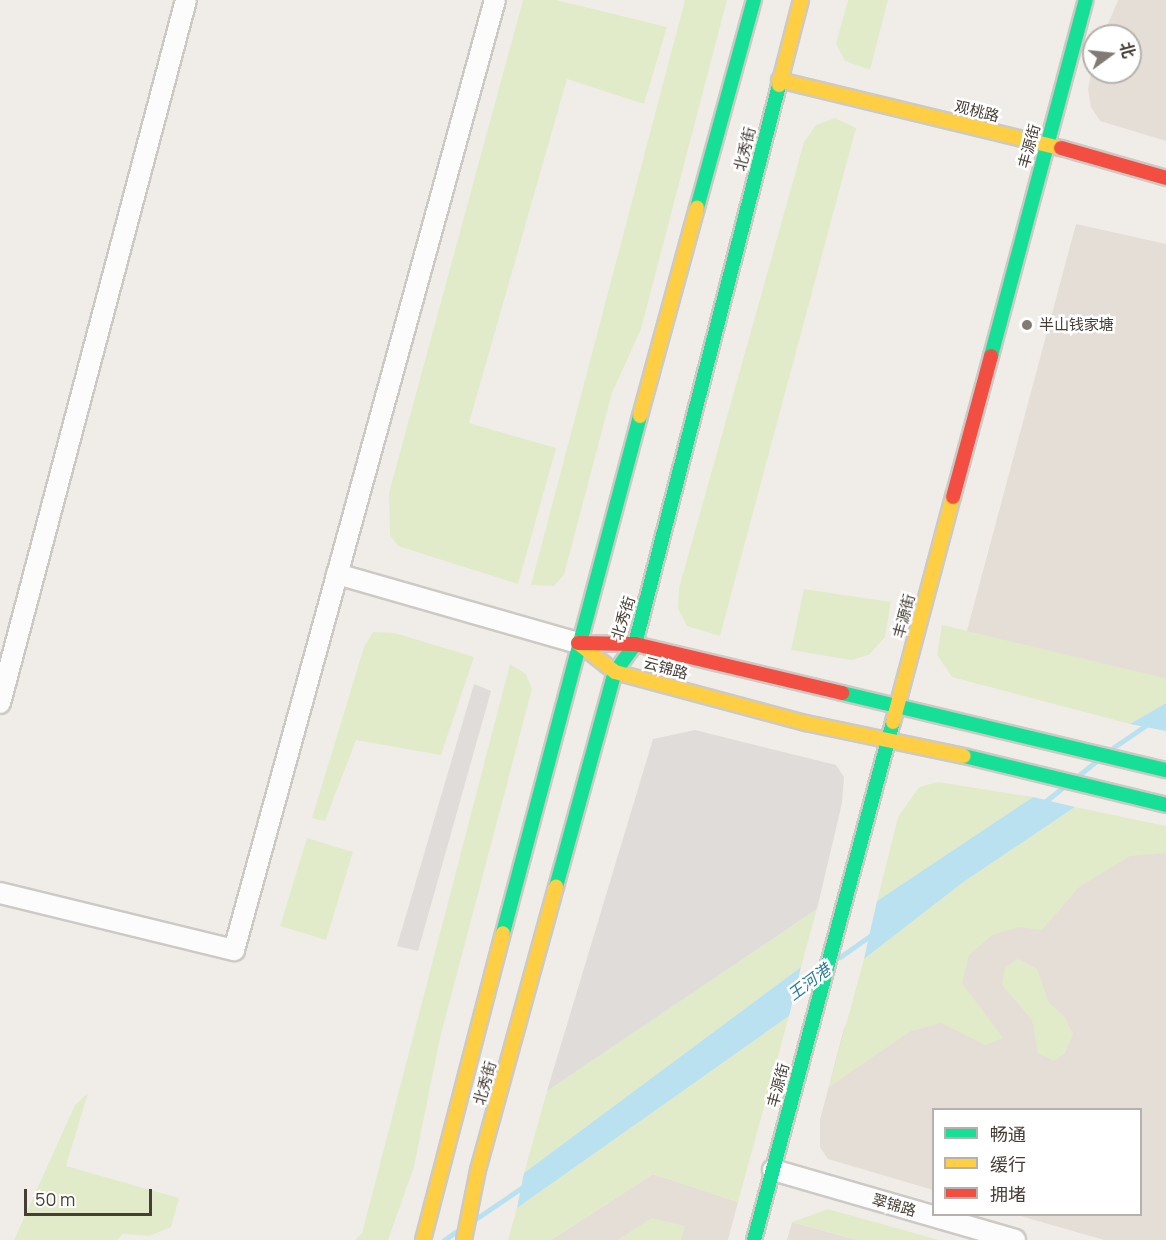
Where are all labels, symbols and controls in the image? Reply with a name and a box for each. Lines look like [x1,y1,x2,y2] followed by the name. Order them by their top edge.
[1082,24,1142,84] north arrow
[1115,39,1140,60] text: 北
[953,97,1001,125] street label: 观桃路
[1014,122,1044,170] street label: 丰源街
[731,125,759,173] street label: 北秀街
[1039,316,1114,334] place label: 半山钱家塘
[1020,318,1034,332] marker: 半山钱家塘
[889,592,919,640] street label: 丰源街
[607,594,639,642] street label: 北秀街
[642,653,690,683] street label: 云锦路
[784,960,834,1004] water label: 王河港
[470,1059,500,1107] street label: 北秀街
[763,1061,793,1109] street label: 丰源街
[932,1108,1142,1216] legend
[990,1122,1026,1146] text: 畅通
[990,1152,1026,1176] text: 缓行
[27,1177,154,1215] scale bar
[990,1182,1026,1206] text: 拥堵
[35,1187,75,1211] text: 50 m
[870,1190,918,1220] street label: 翠锦路

